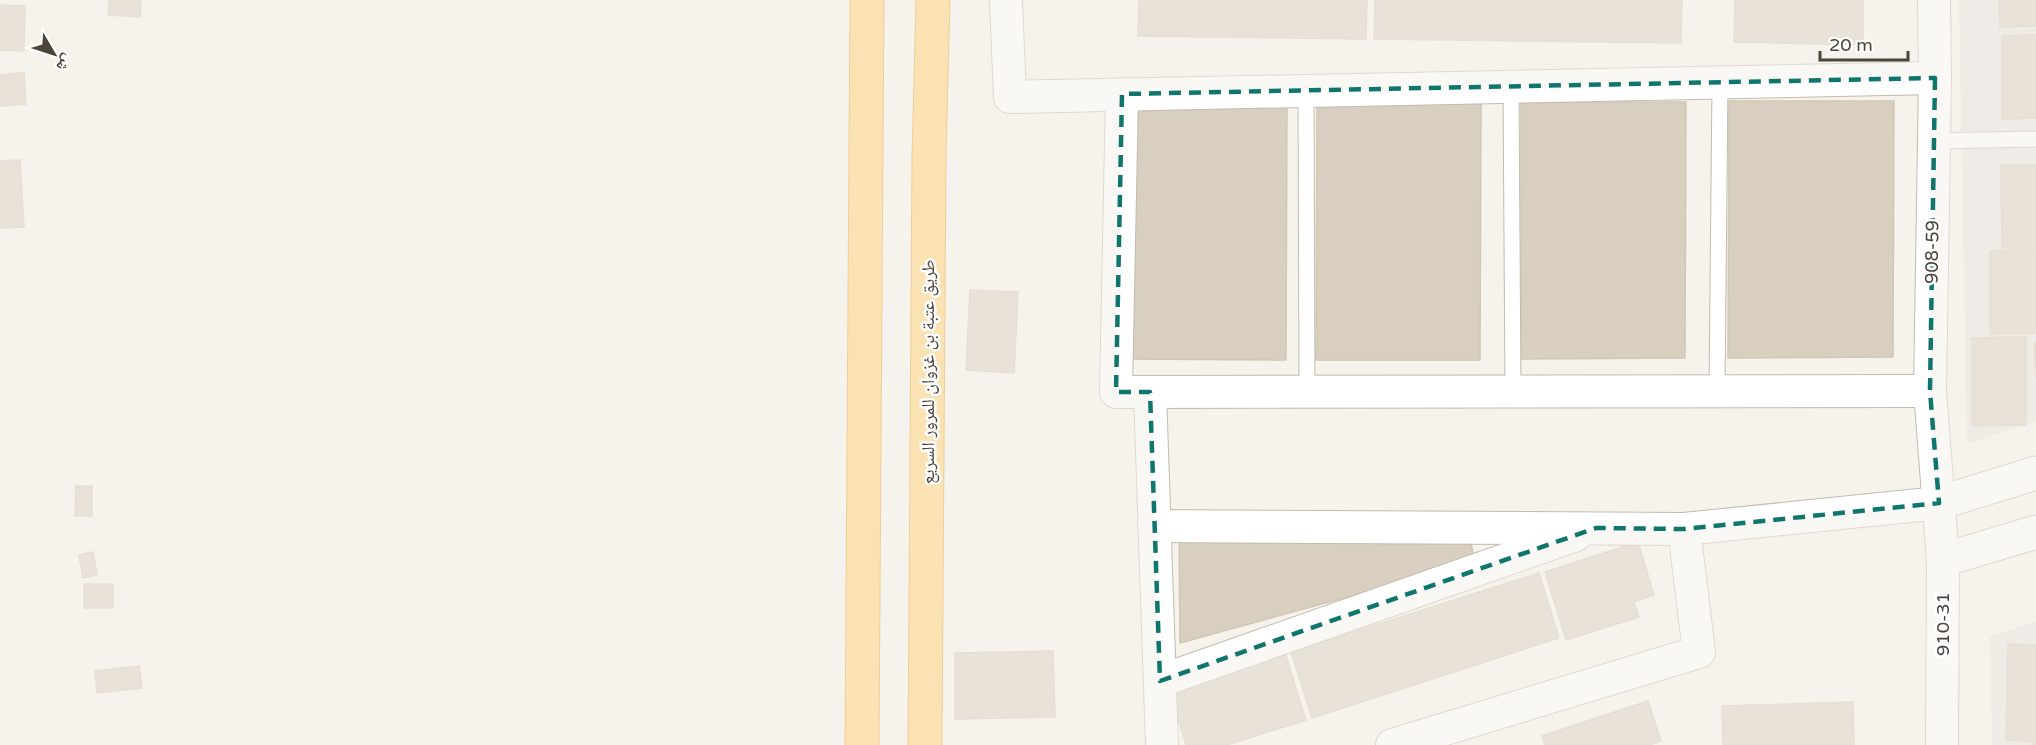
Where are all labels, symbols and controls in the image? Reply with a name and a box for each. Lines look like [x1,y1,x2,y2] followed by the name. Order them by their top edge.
[24,24,84,84] north arrow
[1820,24,1908,62] scale bar
[1829,34,1873,56] text: 20 m
[52,50,78,76] text: ش
[1920,220,1944,284] street label: 908-59
[917,260,940,484] street label: طريق عتبة بن غزوان للمرور السريع
[1932,592,1954,656] street label: 910-31

